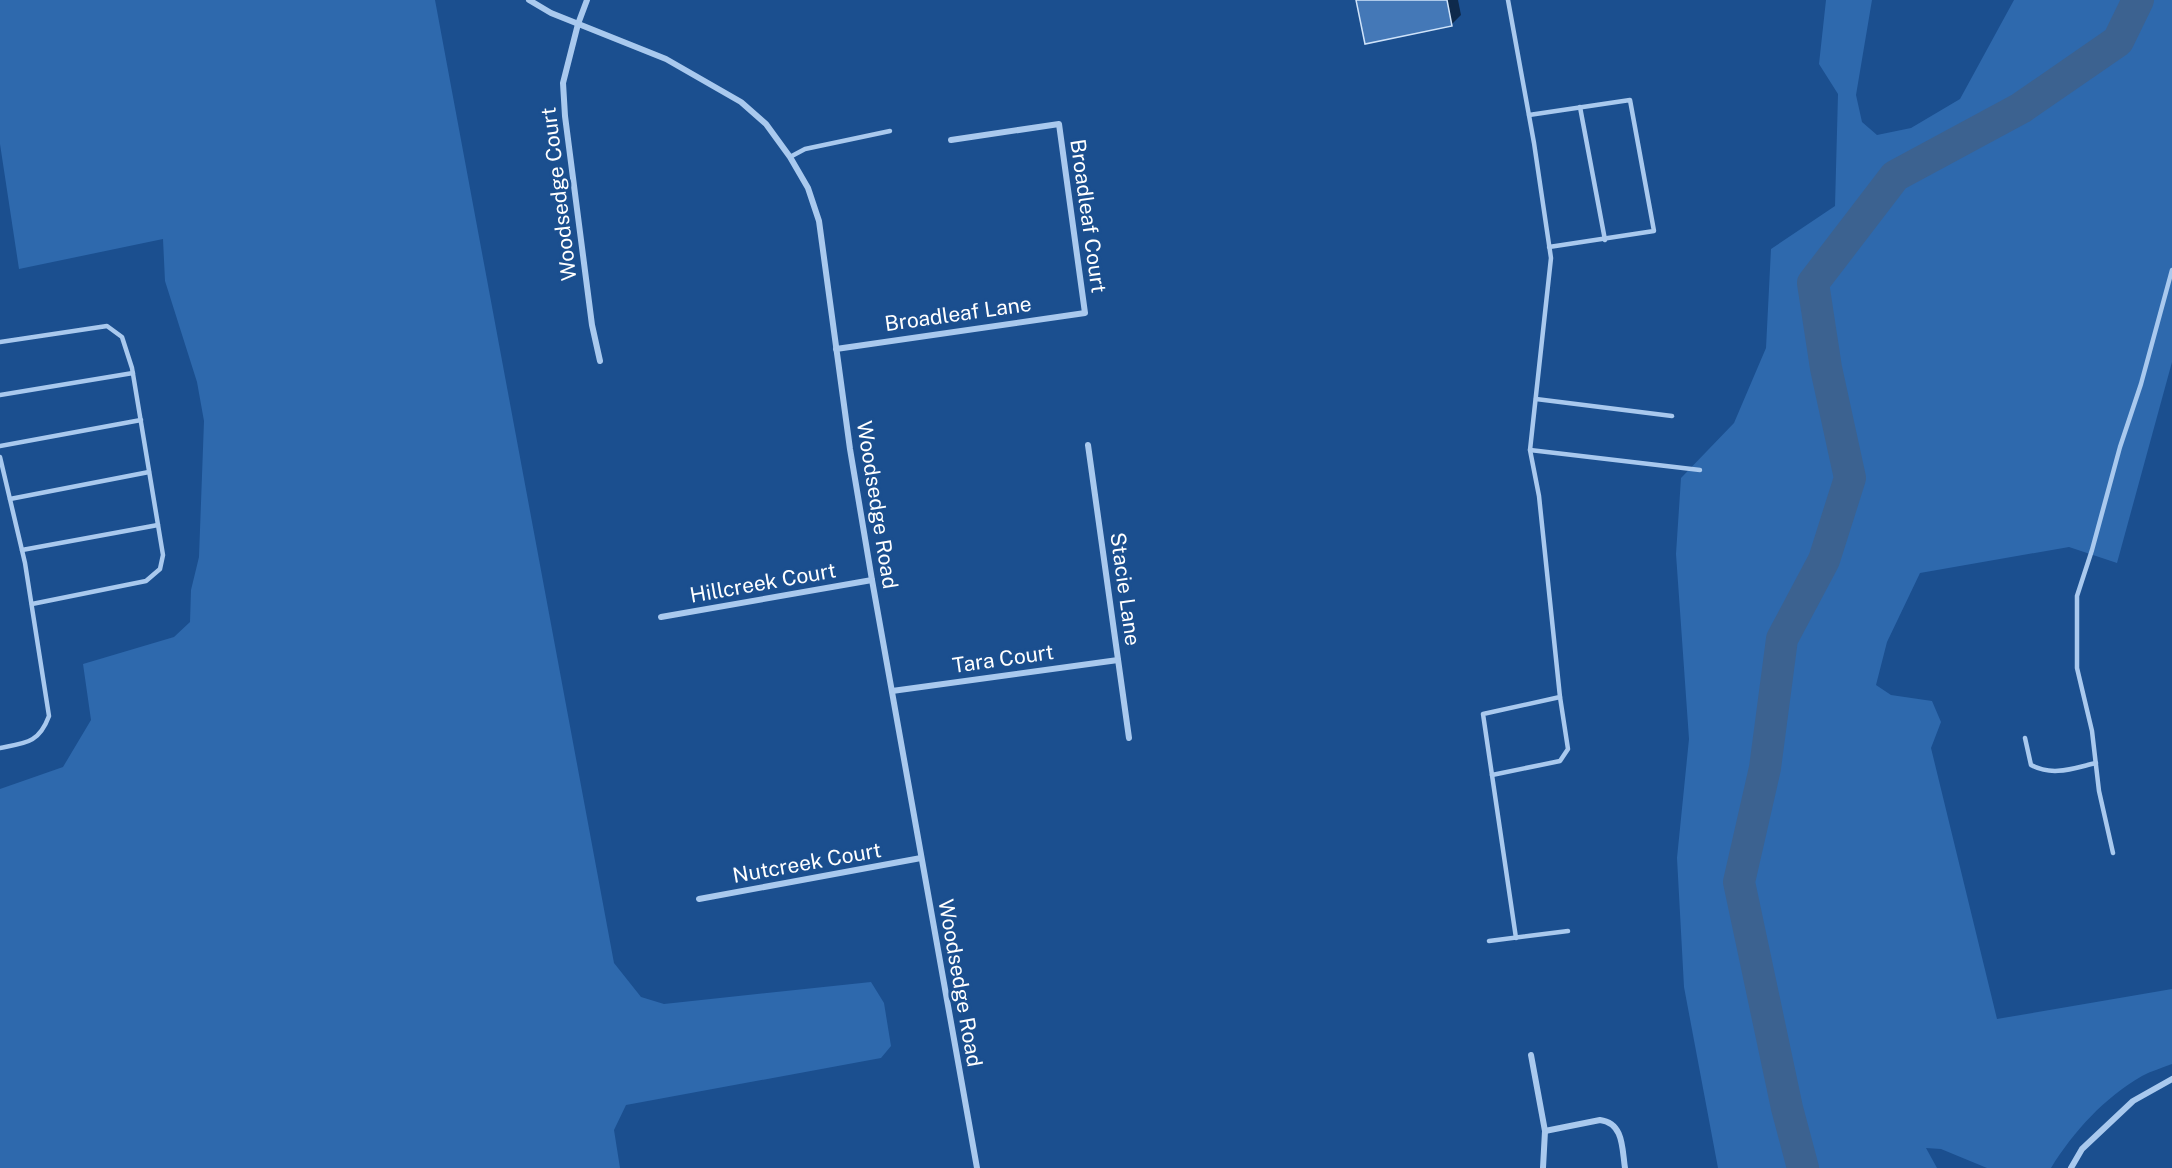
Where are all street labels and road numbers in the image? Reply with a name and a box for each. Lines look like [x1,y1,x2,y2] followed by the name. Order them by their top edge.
[535,106,582,282] street label: Woodsedge Court
[1065,137,1112,294] street label: Broadleaf Court
[883,291,1033,336] street label: Broadleaf Lane
[852,419,903,591] street label: Woodsedge Road
[1105,531,1146,647] street label: Stacie Lane
[688,557,838,608] street label: Hillcreek Court
[951,639,1055,678] street label: Tara Court
[731,837,883,888] street label: Nutcreek Court
[933,897,988,1069] street label: Woodsedge Road

